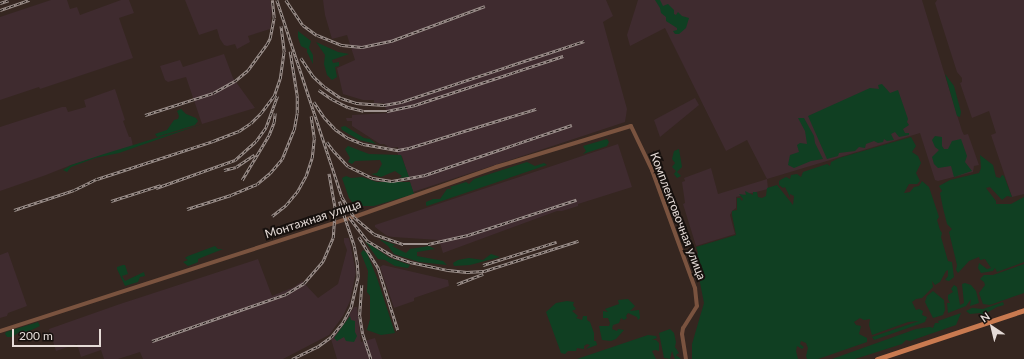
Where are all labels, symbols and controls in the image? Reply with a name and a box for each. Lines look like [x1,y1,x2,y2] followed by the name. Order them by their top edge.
[647,150,709,282] street label: Комплектовочная улица
[263,197,363,241] street label: Монтажная улица
[972,307,1012,347] north arrow
[978,309,992,325] text: N
[14,321,103,347] scale bar
[19,328,53,343] text: 200 m

